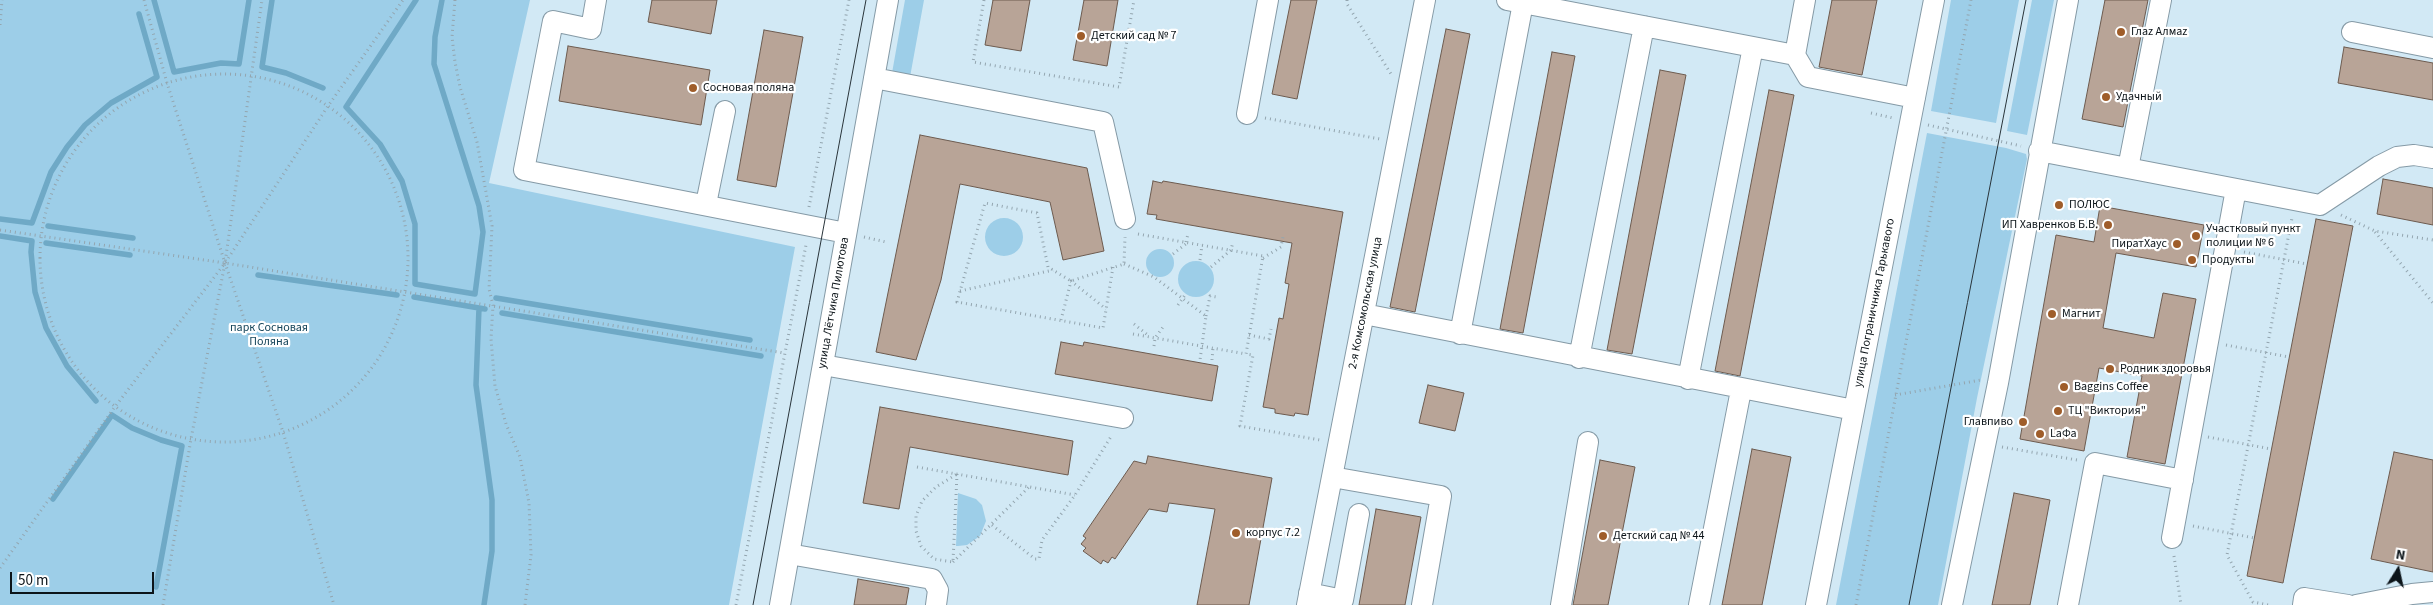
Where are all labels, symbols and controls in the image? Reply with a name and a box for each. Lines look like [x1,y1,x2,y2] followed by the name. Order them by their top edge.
[2131,25,2187,39] place label: Глаz Алмаz
[2115,26,2127,38] marker: Глаz Алмаz
[1091,29,1177,43] place label: Детский сад № 7
[1075,30,1087,42] marker: Детский сад № 7
[703,81,794,95] place label: Сосновая поляна
[687,82,699,94] marker: Сосновая поляна
[2116,90,2162,104] place label: Удачный
[2100,91,2112,103] marker: Удачный
[2069,198,2110,212] place label: ПОЛЮС
[2053,199,2065,211] marker: ПОЛЮС
[1852,217,1898,389] street label: улица Пограничника Гарькавого
[2002,218,2098,232] place label: ИП Хавренков Б.В.
[2102,219,2114,231] marker: ИП Хавренков Б.В.
[2206,222,2301,250] place label: Участковый пункт полиции № 6
[2190,230,2202,242] marker: Участковый пункт полиции № 6
[815,236,853,370] street label: улица Лётчика Пилютова
[1346,236,1386,370] street label: 2-я Комсомольская улица
[2111,237,2167,251] place label: ПиратХаус
[2171,238,2183,250] marker: ПиратХаус
[2202,253,2254,267] place label: Продукты
[2186,254,2198,266] marker: Продукты
[2062,307,2101,321] place label: Магнит
[2046,308,2058,320] marker: Магнит
[230,321,308,349] park label: парк Сосновая Поляна
[2120,362,2211,376] place label: Родник здоровья
[2104,363,2116,375] marker: Родник здоровья
[2074,380,2148,394] place label: Baggins Coffee
[2058,381,2070,393] marker: Baggins Coffee
[2068,404,2146,418] place label: ТЦ "Виктория"
[2052,405,2064,417] marker: ТЦ "Виктория"
[1964,415,2013,429] place label: Главпиво
[2017,416,2029,428] marker: Главпиво
[2050,427,2076,441] place label: LaФа
[2034,428,2046,440] marker: LaФа
[1246,526,1300,540] place label: корпус 7.2
[1230,527,1242,539] marker: корпус 7.2
[1613,529,1705,543] place label: Детский сад № 44
[1597,530,1609,542] marker: Детский сад № 44
[2373,545,2423,595] north arrow
[2394,545,2407,566] text: N
[12,562,156,594] scale bar
[18,570,48,591] text: 50 m

